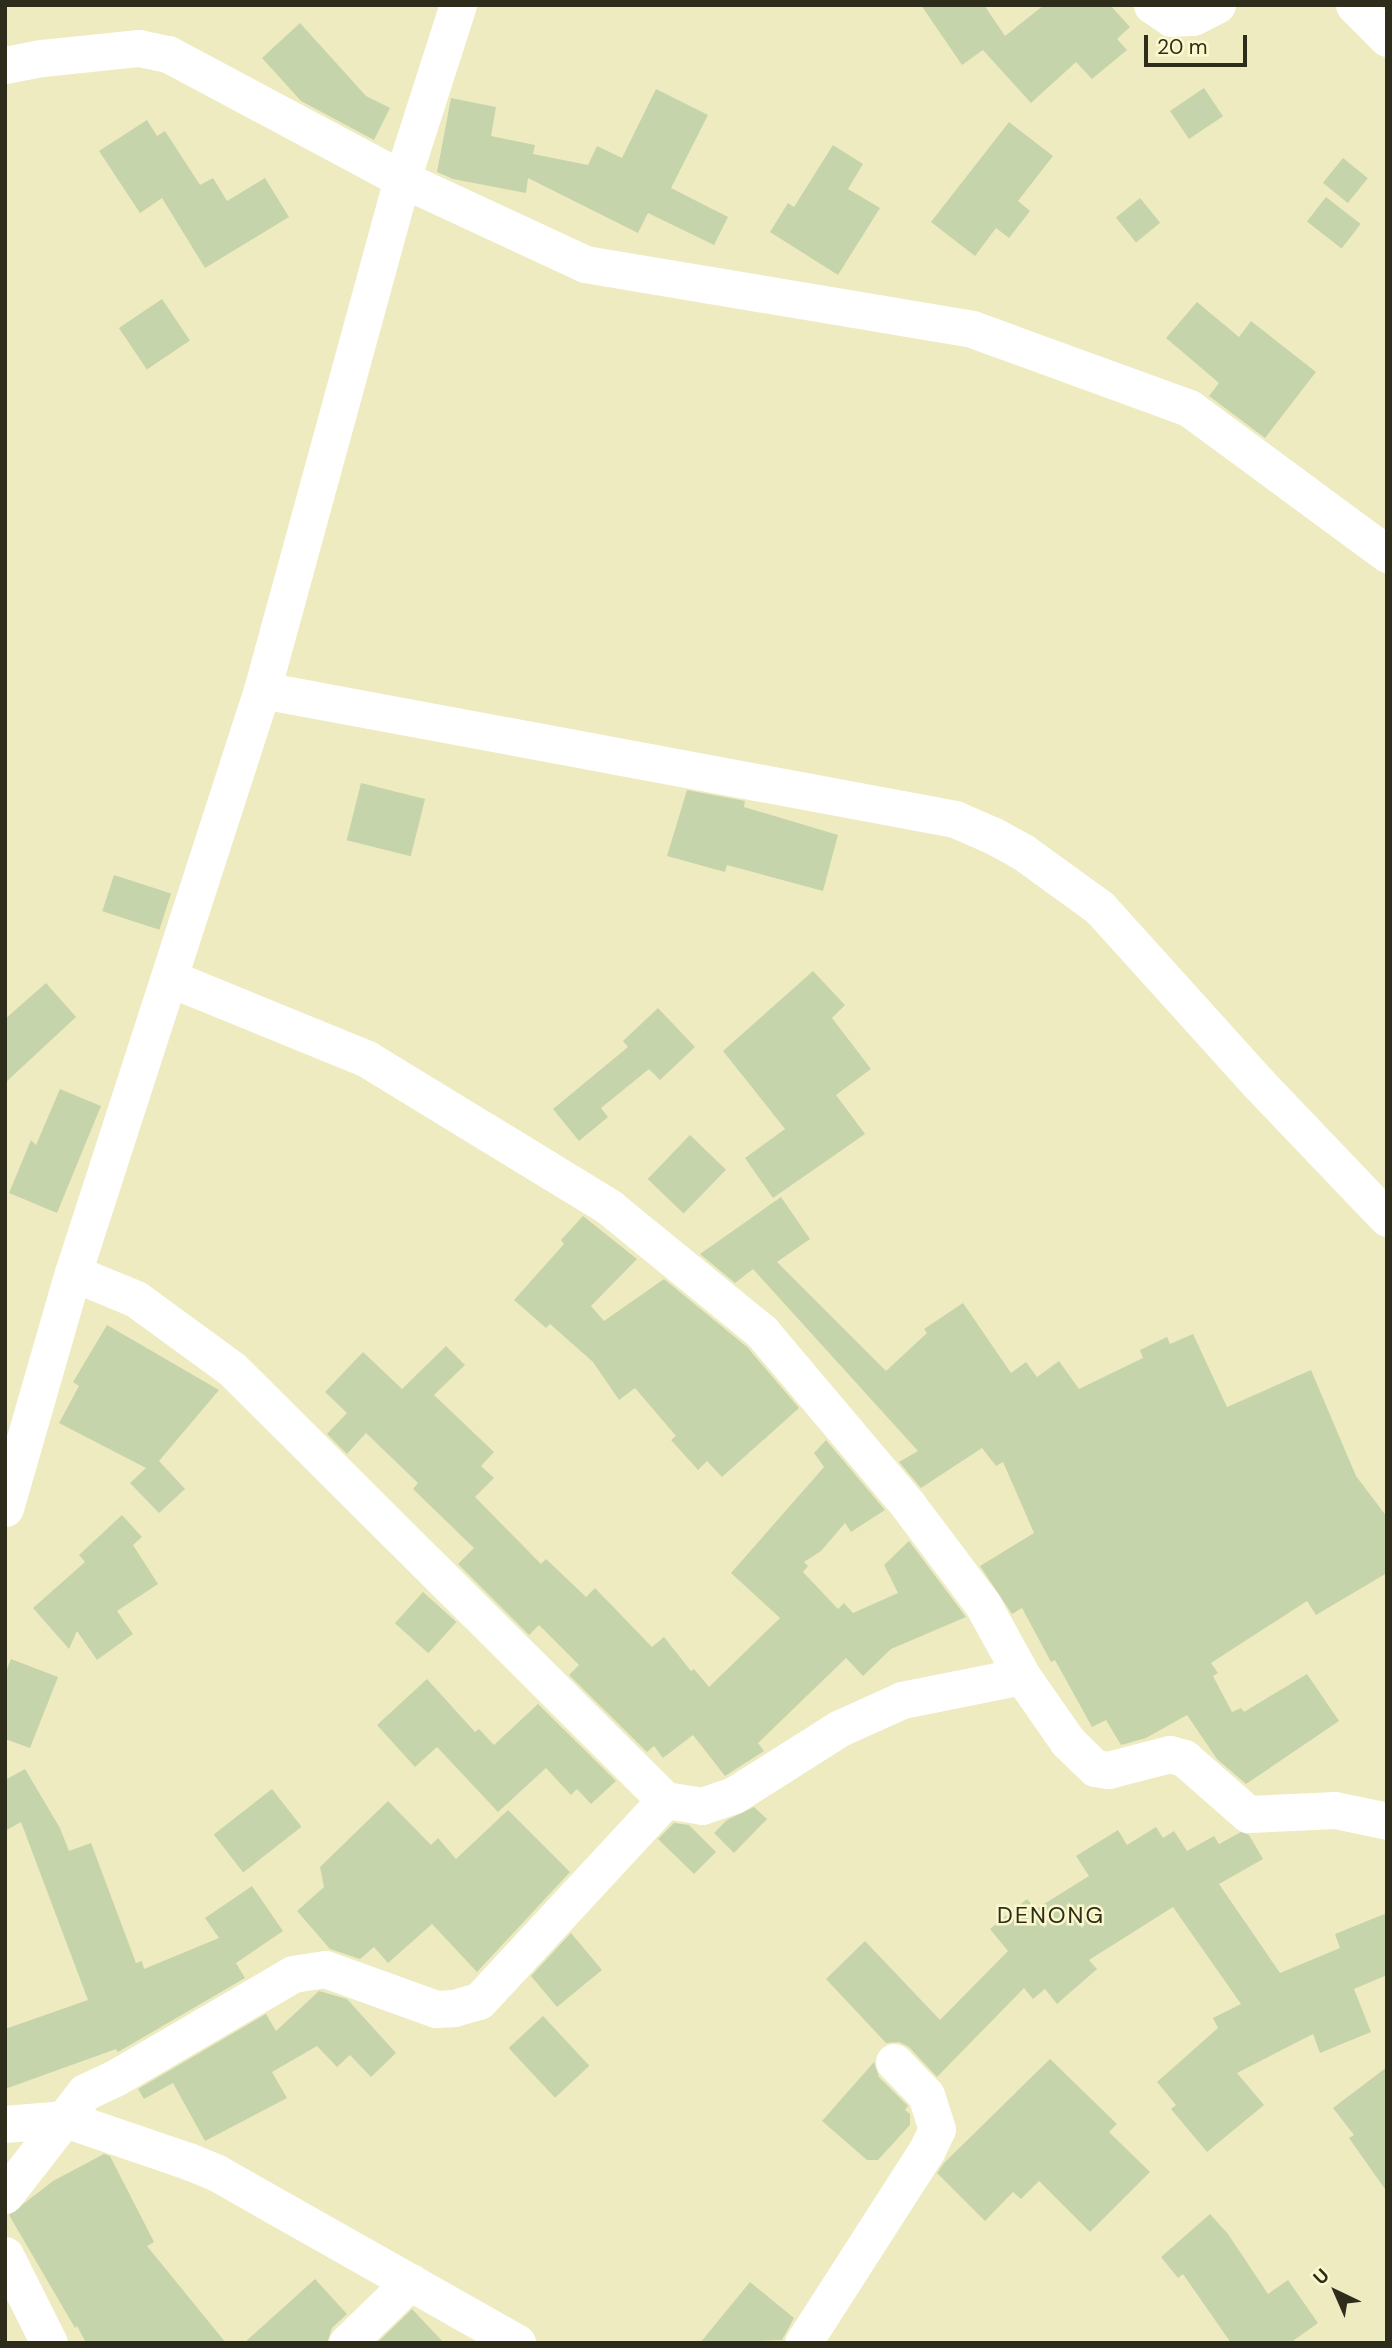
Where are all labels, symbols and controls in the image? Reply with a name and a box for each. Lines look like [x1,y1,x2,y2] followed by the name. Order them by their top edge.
[1147,21,1250,65] scale bar
[1157,33,1208,61] text: 20 m
[998,1901,1104,1929] district label: DENONG
[1301,2257,1371,2327] north arrow
[1308,2263,1334,2290] text: U

